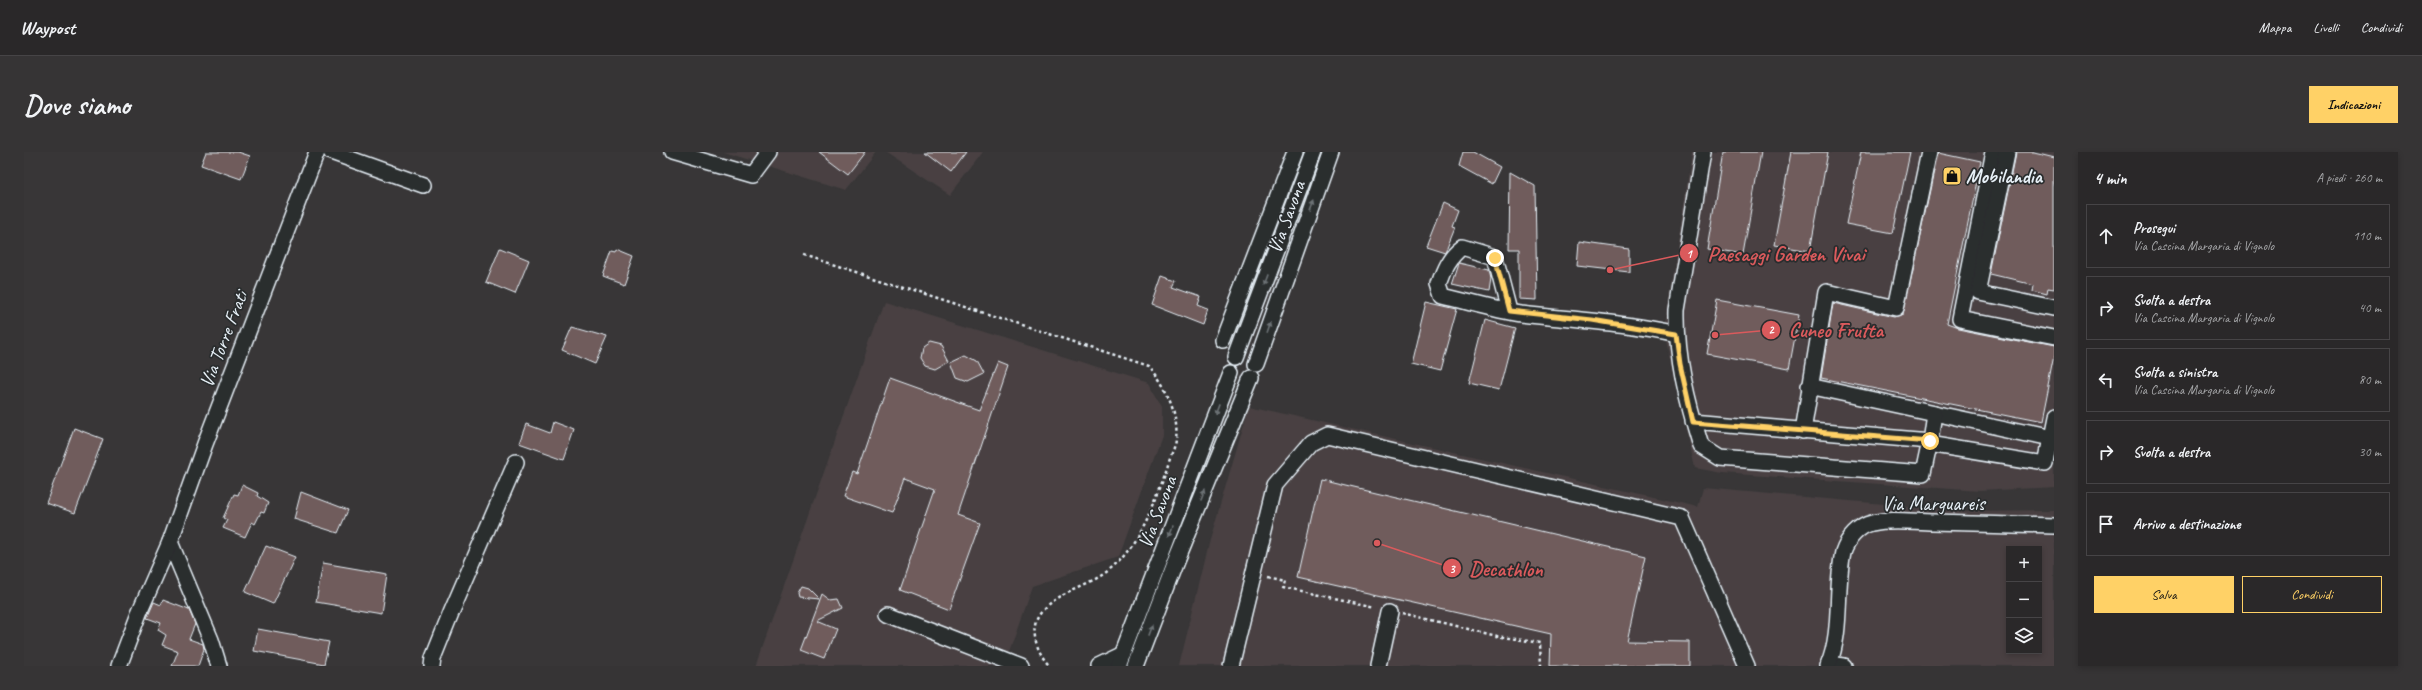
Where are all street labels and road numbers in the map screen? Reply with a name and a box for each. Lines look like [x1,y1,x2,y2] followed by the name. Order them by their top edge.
[1262,176,1312,257] street label: Via Savona
[194,285,254,391] street label: Via Torre Frati
[1132,471,1183,552] street label: Via Savona
[1882,491,1987,516] street label: Via Marguareis

